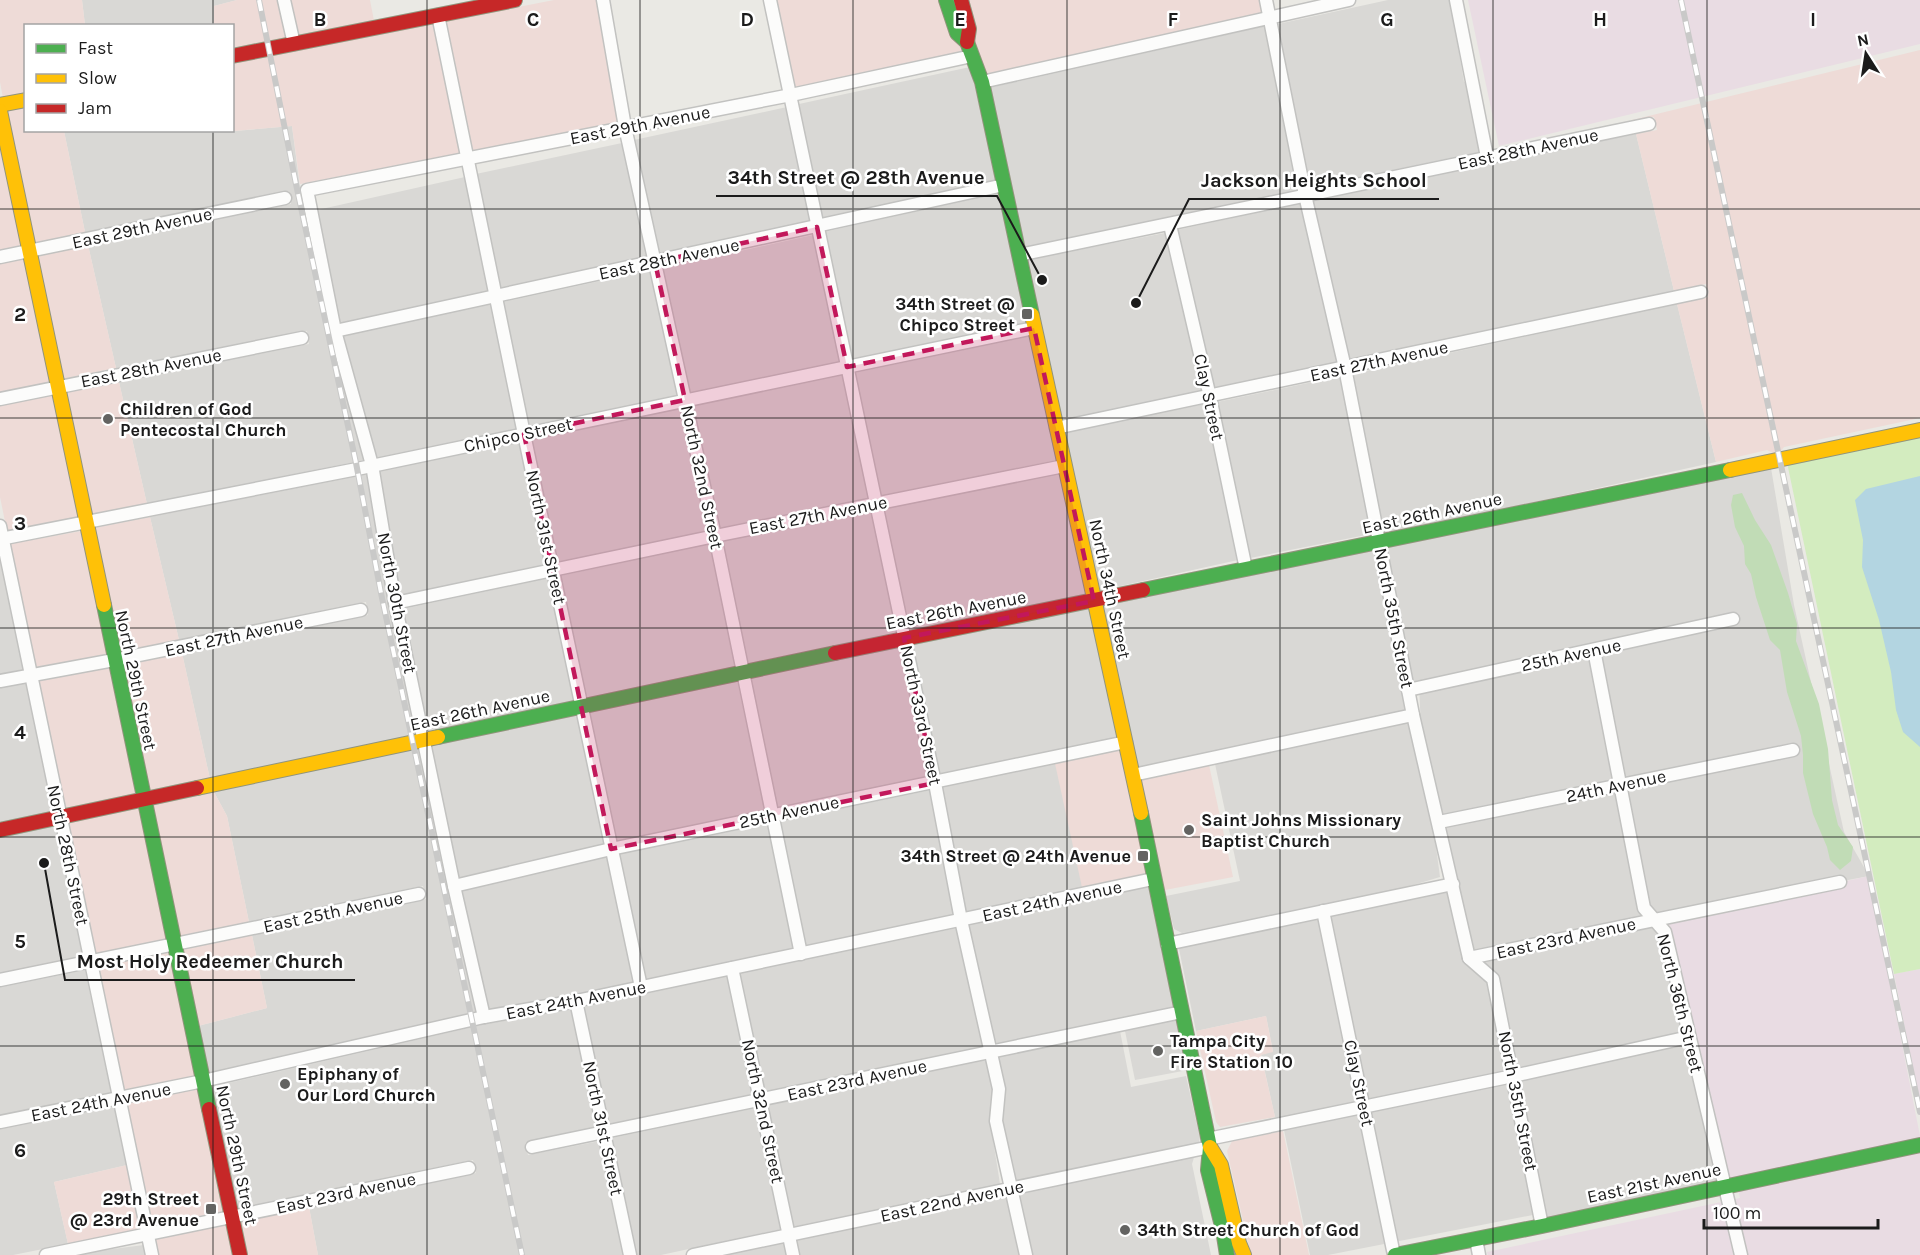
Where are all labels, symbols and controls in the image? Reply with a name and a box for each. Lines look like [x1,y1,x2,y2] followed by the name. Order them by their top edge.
[314,8,326,31] text: B
[527,8,539,31] text: C
[740,8,754,31] text: D
[954,8,966,31] text: E
[1168,8,1179,31] text: F
[1380,8,1394,31] text: G
[1593,8,1607,31] text: H
[1810,8,1816,31] text: I
[24,24,234,132] legend
[1836,24,1896,84] north arrow
[1855,29,1871,50] text: N
[78,37,113,59] text: Fast
[78,67,117,89] text: Slow
[78,97,112,119] text: Jam
[568,101,712,149] street label: East 29th Avenue
[1456,123,1600,175] street label: East 28th Avenue
[716,158,997,196] callout: 34th Street @ 28th Avenue
[1189,161,1439,199] callout: Jackson Heights School
[727,166,985,189] text: 34th Street @ 28th Avenue
[1201,169,1427,192] text: Jackson Heights School
[70,202,214,254] street label: East 29th Avenue
[597,233,741,285] street label: East 28th Avenue
[895,293,1015,336] place label: 34th Street @ Chipco Street
[14,303,26,326] text: 2
[1020,307,1034,321] marker: 34th Street @ Chipco Street
[1308,336,1450,386] street label: East 27th Avenue
[79,344,223,392] street label: East 28th Avenue
[1189,352,1229,443] street label: Clay Street
[120,398,286,441] place label: Children of God Pentecostal Church
[676,403,728,551] street label: North 32nd Street
[101,412,115,426] marker: Children of God Pentecostal Church
[462,413,575,457] street label: Chipco Street
[521,468,571,607] street label: North 31st Street
[1360,487,1504,539] street label: East 26th Avenue
[747,491,889,539] street label: East 27th Avenue
[14,512,26,535] text: 3
[1084,517,1136,661] street label: North 34th Street
[373,531,422,676] street label: North 30th Street
[1370,546,1418,690] street label: North 35th Street
[884,586,1028,634] street label: East 26th Avenue
[110,608,162,752] street label: North 29th Street
[163,611,305,661] street label: East 27th Avenue
[1519,634,1623,676] street label: 25th Avenue
[895,643,947,787] street label: North 33rd Street
[408,684,552,736] street label: East 26th Avenue
[14,721,26,744] text: 4
[1564,765,1668,807] street label: 24th Avenue
[42,783,94,928] street label: North 28th Street
[737,791,841,833] street label: 25th Avenue
[1201,809,1401,852] place label: Saint Johns Missionary Baptist Church
[1182,823,1196,837] marker: Saint Johns Missionary Baptist Church
[901,845,1131,867] place label: 34th Street @ 24th Avenue
[1136,849,1150,863] marker: 34th Street @ 24th Avenue
[980,875,1124,927] street label: East 24th Avenue
[261,886,405,938] street label: East 25th Avenue
[1494,912,1638,964] street label: East 23rd Avenue
[14,930,26,953] text: 5
[1652,931,1708,1075] street label: North 36th Street
[65,942,355,980] callout: Most Holy Redeemer Church
[77,950,343,973] text: Most Holy Redeemer Church
[504,976,648,1024] street label: East 24th Avenue
[1494,1029,1542,1173] street label: North 35th Street
[1170,1030,1293,1073] place label: Tampa City Fire Station 10
[737,1037,789,1185] street label: North 32nd Street
[1339,1038,1379,1129] street label: Clay Street
[1151,1044,1165,1058] marker: Tampa City Fire Station 10
[785,1054,929,1106] street label: East 23rd Avenue
[578,1059,628,1198] street label: North 31st Street
[297,1063,436,1106] place label: Epiphany of Our Lord Church
[278,1077,292,1091] marker: Epiphany of Our Lord Church
[29,1078,173,1126] street label: East 24th Avenue
[211,1083,263,1227] street label: North 29th Street
[14,1139,26,1162] text: 6
[1585,1158,1723,1208] street label: East 21st Avenue
[274,1167,418,1219] street label: East 23rd Avenue
[878,1175,1026,1227] street label: East 22nd Avenue
[69,1188,199,1231] place label: 29th Street @ 23rd Avenue
[1704,1192,1878,1230] scale bar
[204,1202,218,1216] marker: 29th Street @ 23rd Avenue
[1713,1202,1761,1224] text: 100 m
[1137,1219,1359,1241] place label: 34th Street Church of God
[1118,1223,1132,1237] marker: 34th Street Church of God

